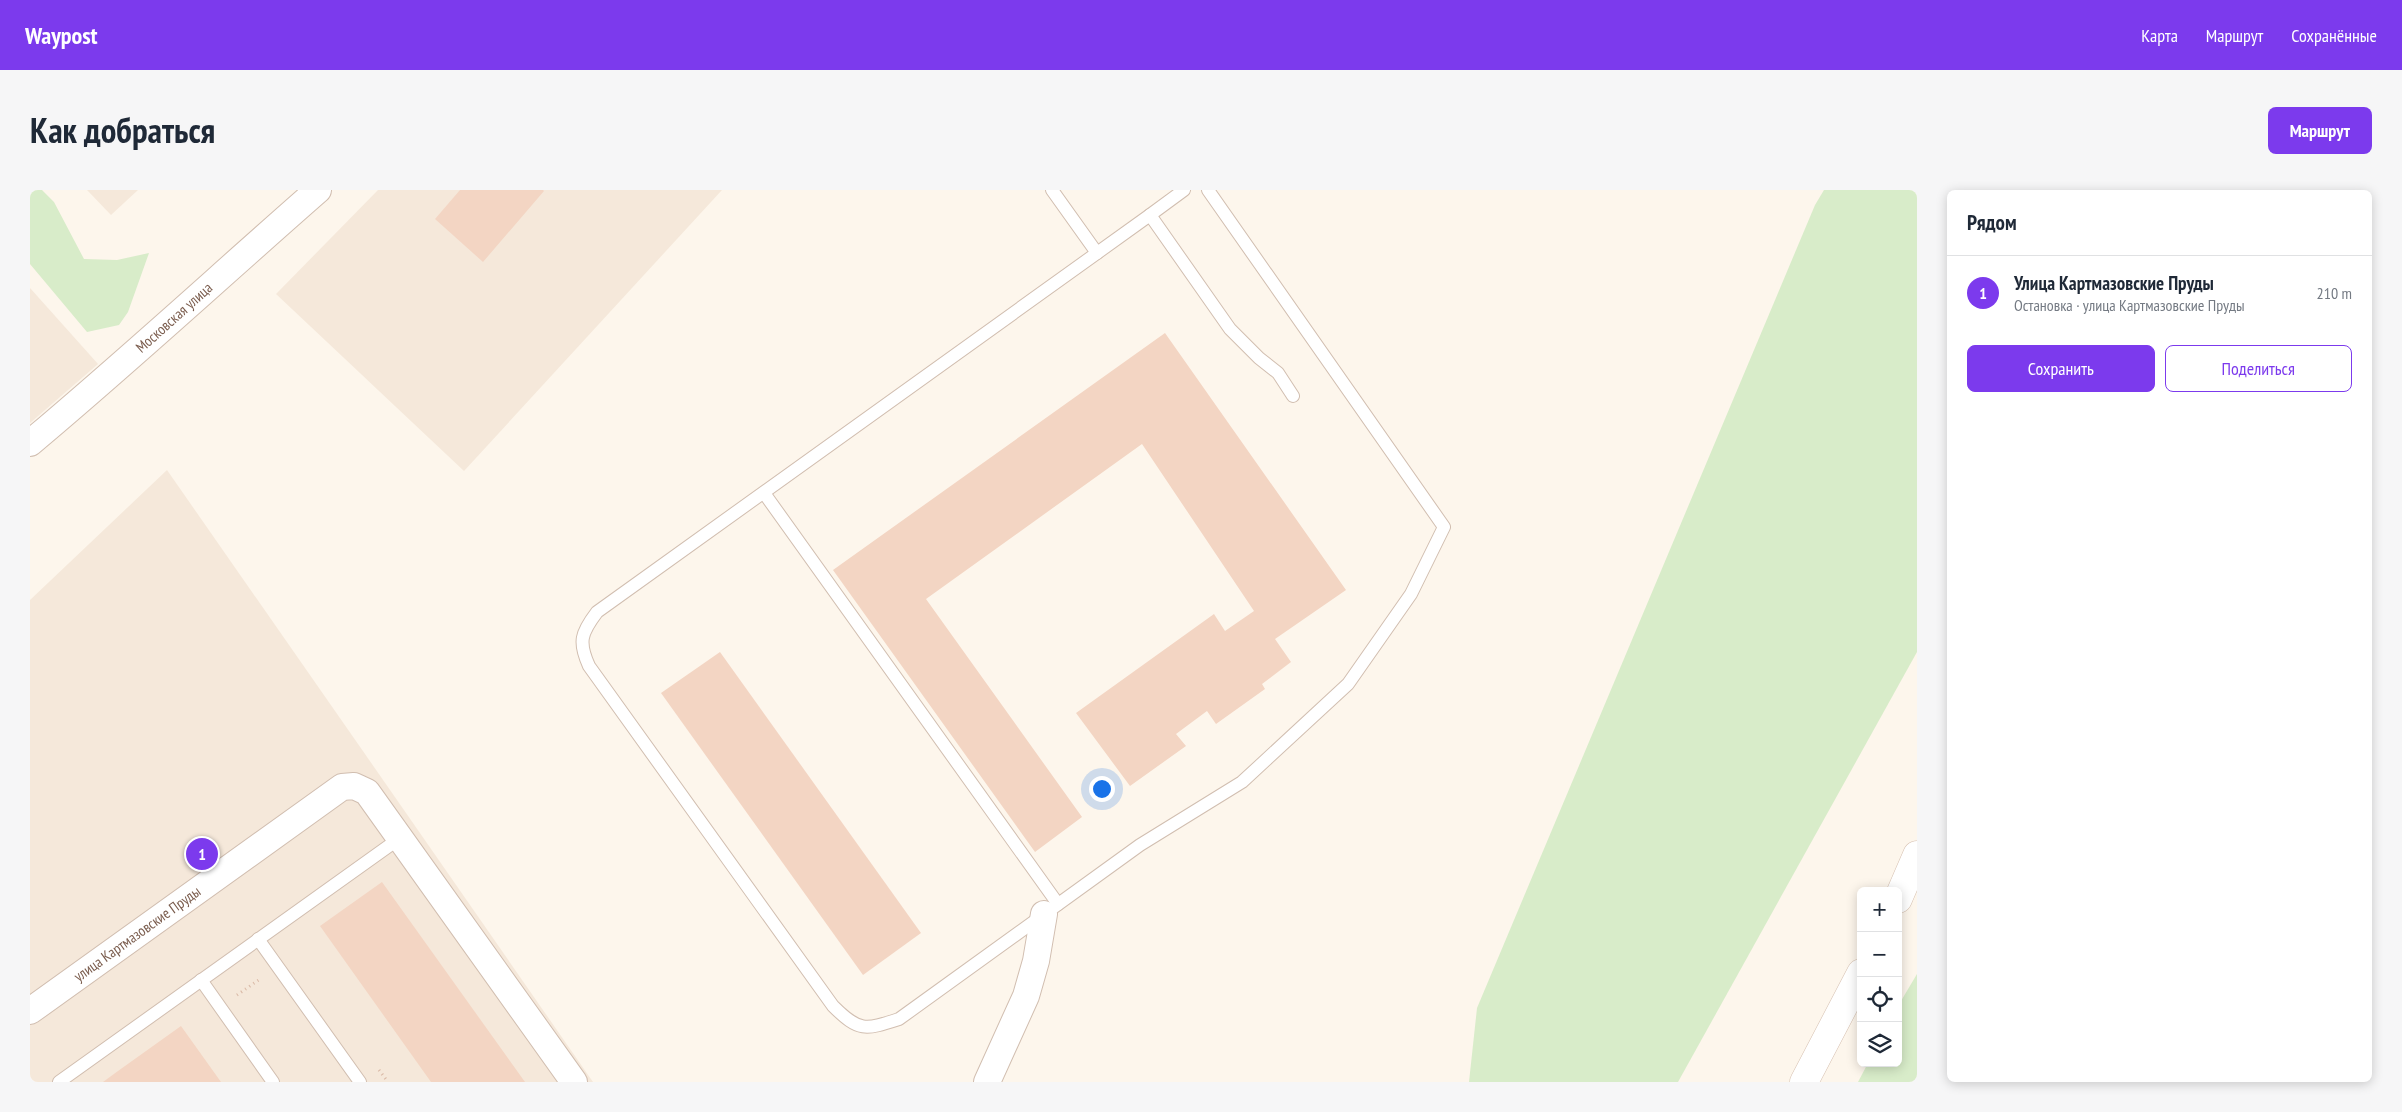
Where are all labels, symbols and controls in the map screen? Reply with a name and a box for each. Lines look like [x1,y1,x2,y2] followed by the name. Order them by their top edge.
[25,20,98,51] text: Waypost
[2141,24,2178,47] text: Карта
[2206,24,2263,47] text: Маршрут
[2291,24,2377,47] text: Сохранённые
[30,107,215,153] text: Как добраться
[2268,107,2372,154] button: Маршрут
[1967,209,2017,236] text: Рядом
[2014,271,2214,295] text: Улица Картмазовские Пруды
[131,278,216,357] street label: Московская улица
[1979,283,1987,303] text: 1
[2317,283,2352,303] text: 210 m
[2014,295,2245,315] text: Остановка · улица Картмазовские Пруды
[1967,345,2155,392] button: Сохранить
[2165,345,2352,392] button: Поделиться
[1089,776,1115,802] your location
[186,835,218,873] pin: 1
[70,882,204,986] street label: улица Картмазовские Пруды
[1857,887,1902,1067] map controls
[1857,887,1902,932] button: +
[1857,932,1902,977] button: −
[1857,977,1902,1022] button: locate
[1857,1022,1902,1067] button: layers

